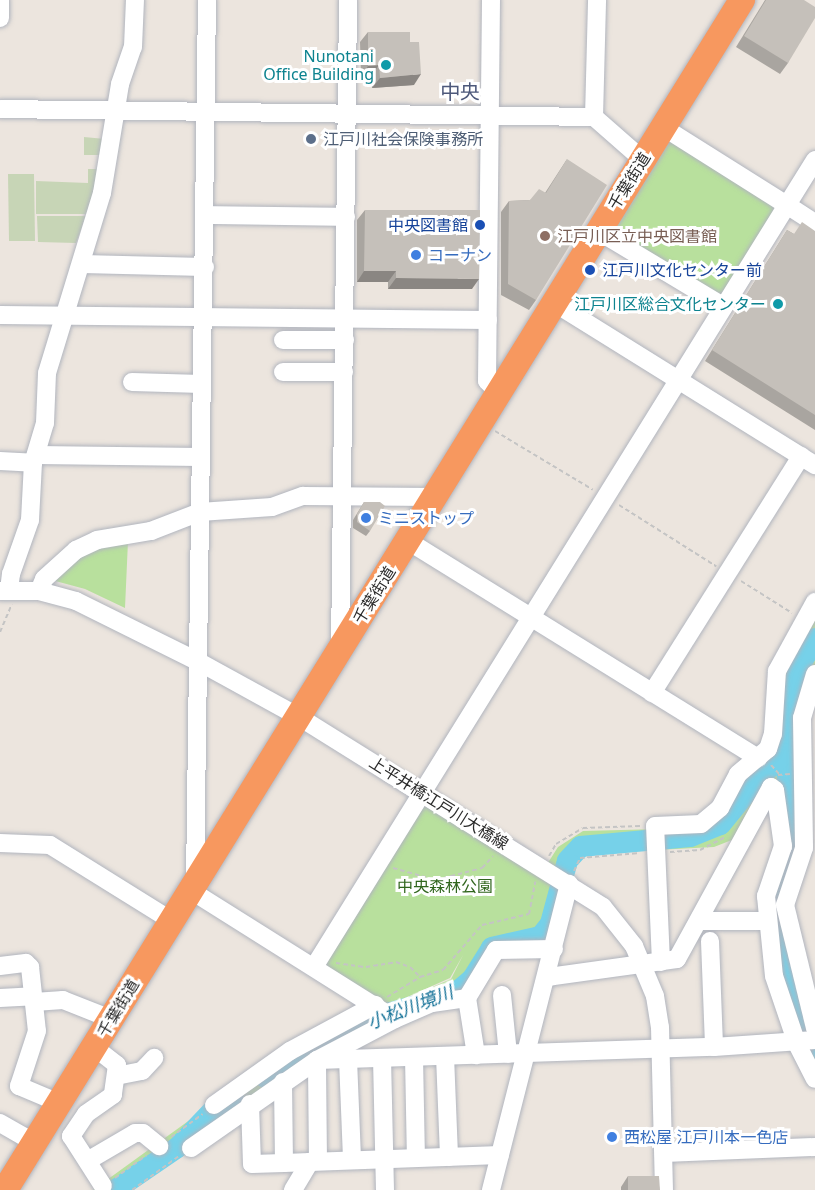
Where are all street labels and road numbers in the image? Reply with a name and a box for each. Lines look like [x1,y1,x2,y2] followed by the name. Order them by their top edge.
[604,149,654,213] street label: 千葉街道
[349,563,399,627] street label: 千葉街道
[366,752,512,854] street label: 上平井橋江戸川大橋線
[93,976,143,1040] street label: 千葉街道

